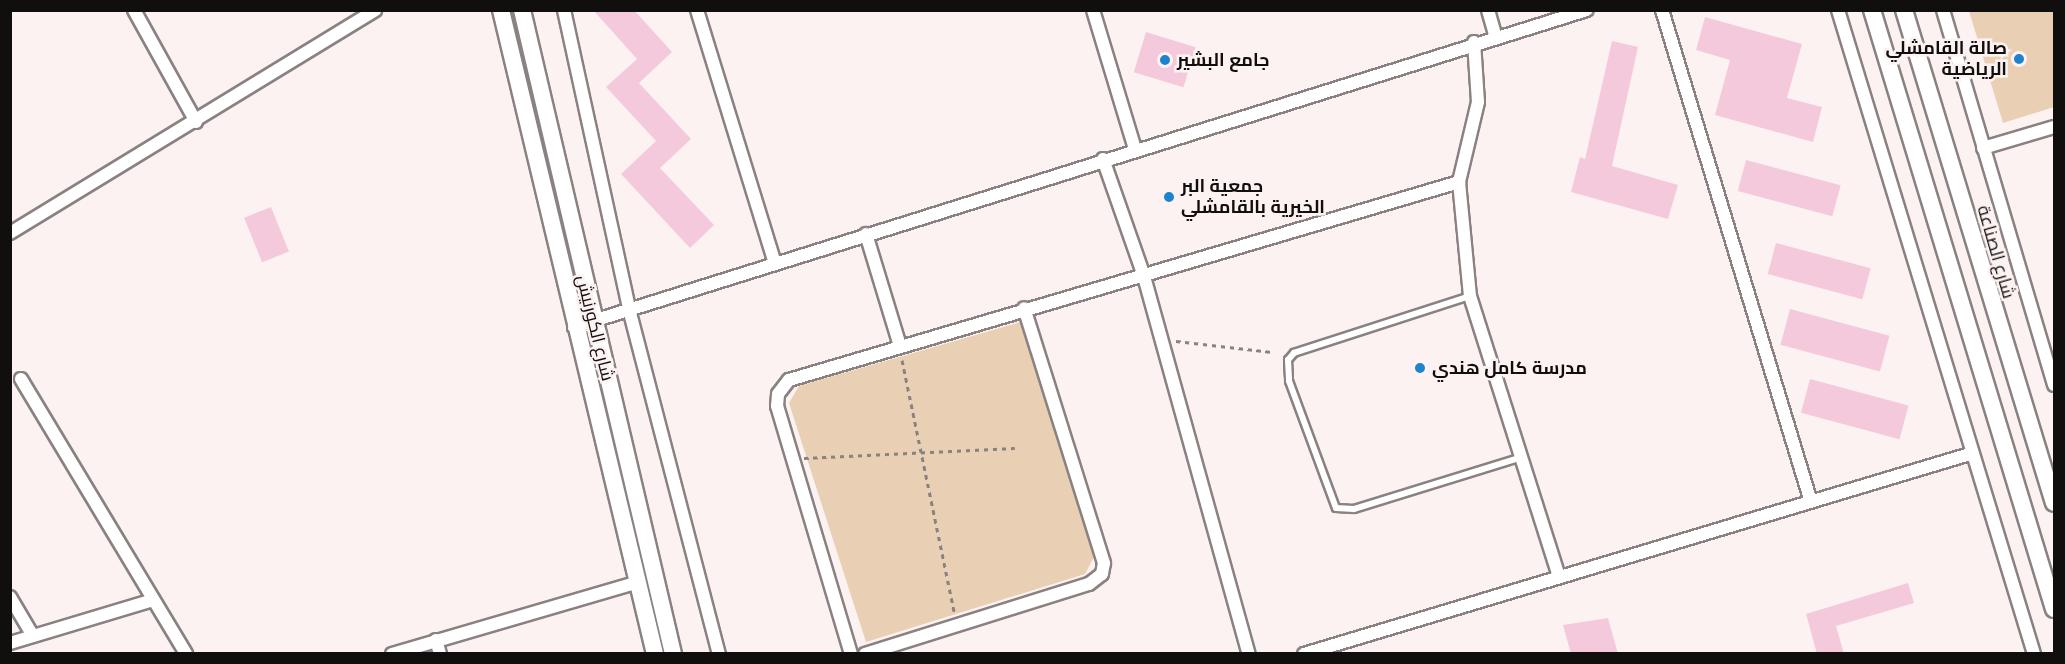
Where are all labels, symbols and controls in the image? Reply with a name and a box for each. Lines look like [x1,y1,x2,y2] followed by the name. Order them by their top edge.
[1885,38,2007,80] place label: صالة القامشلي الرياضية
[1177,49,1269,71] place label: جامع البشير
[2012,52,2026,66] marker: صالة القامشلي الرياضية
[1158,53,1172,67] marker: جامع البشير
[1181,176,1325,219] place label: جمعية البر الخيرية بالقامشلي
[1162,190,1176,204] marker: جمعية البر الخيرية بالقامشلي
[1972,203,2020,301] street label: شارع الصناعة
[571,273,619,383] street label: شارع الكورنيش
[1432,357,1587,379] place label: مدرسة كامل هندي
[1413,361,1427,375] marker: مدرسة كامل هندي

